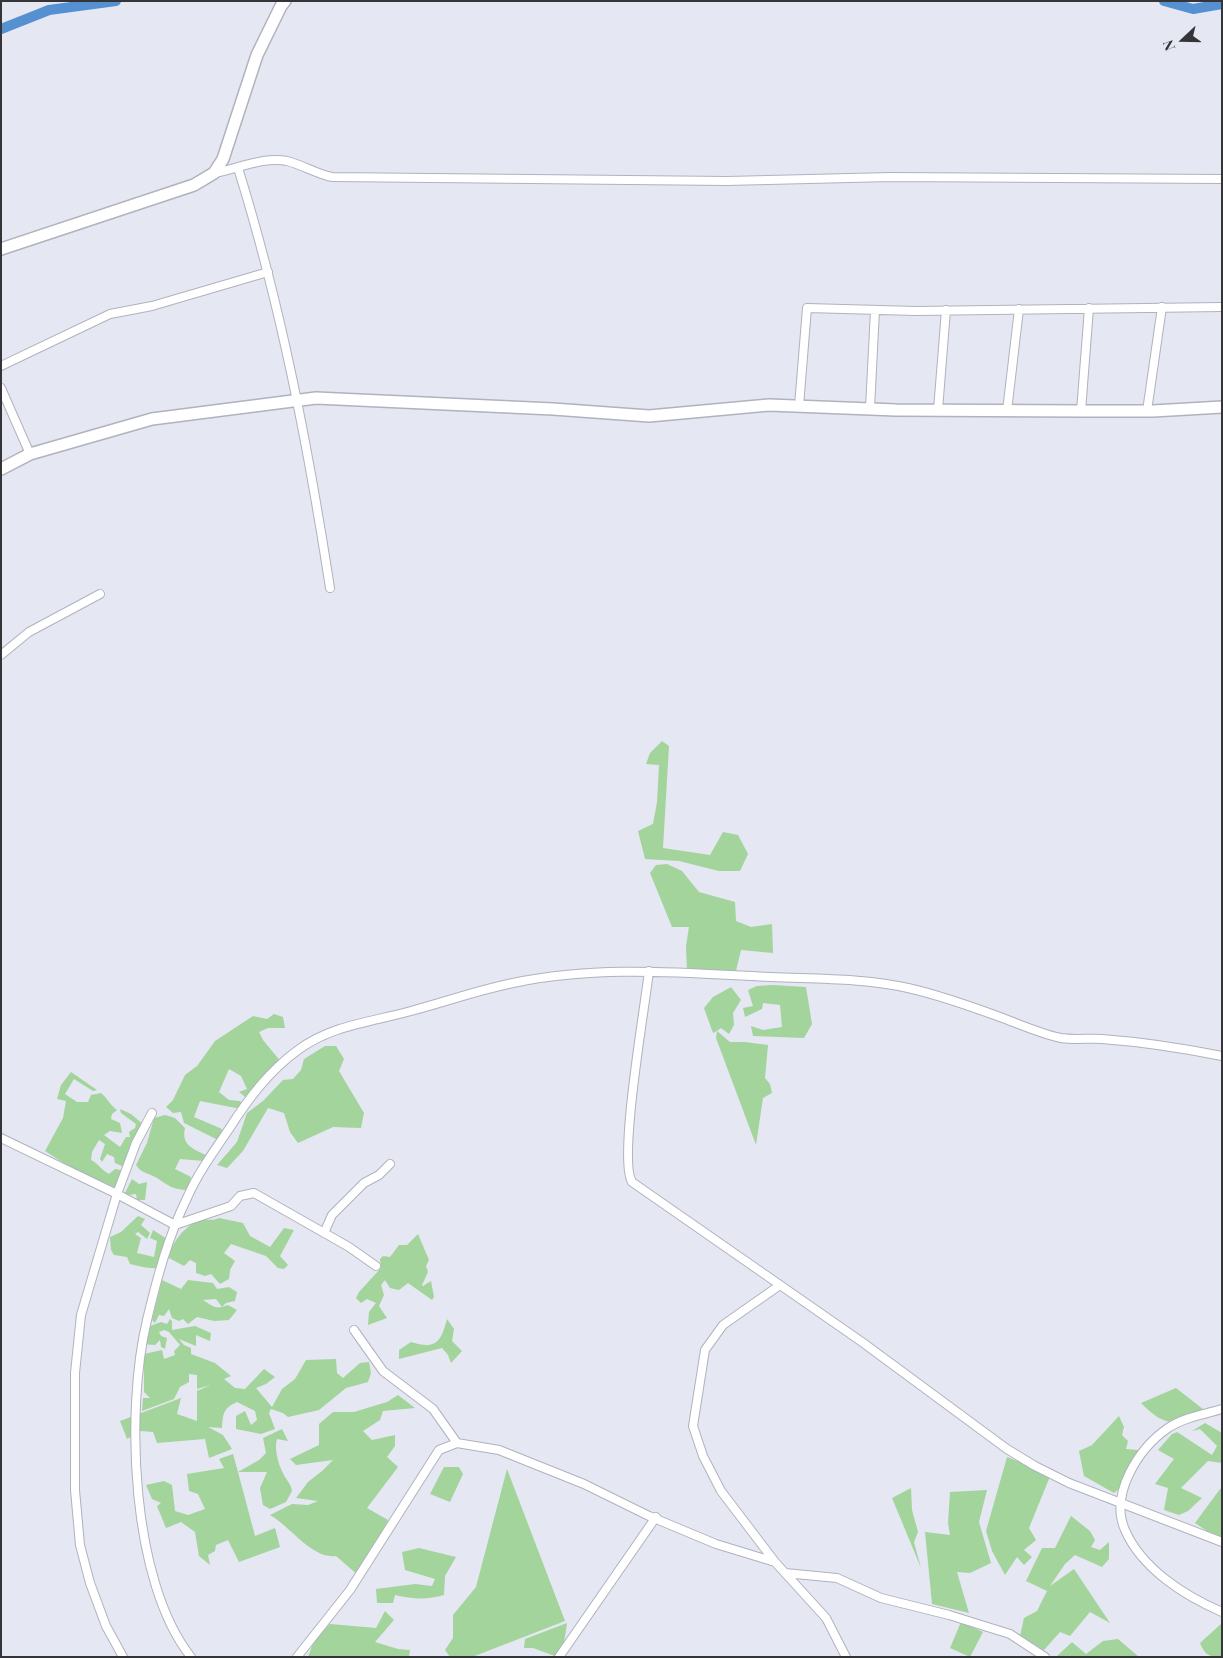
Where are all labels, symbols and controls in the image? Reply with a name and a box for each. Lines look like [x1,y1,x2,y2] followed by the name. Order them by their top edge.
[1158,15,1208,65] north arrow
[1158,37,1179,54] text: N

